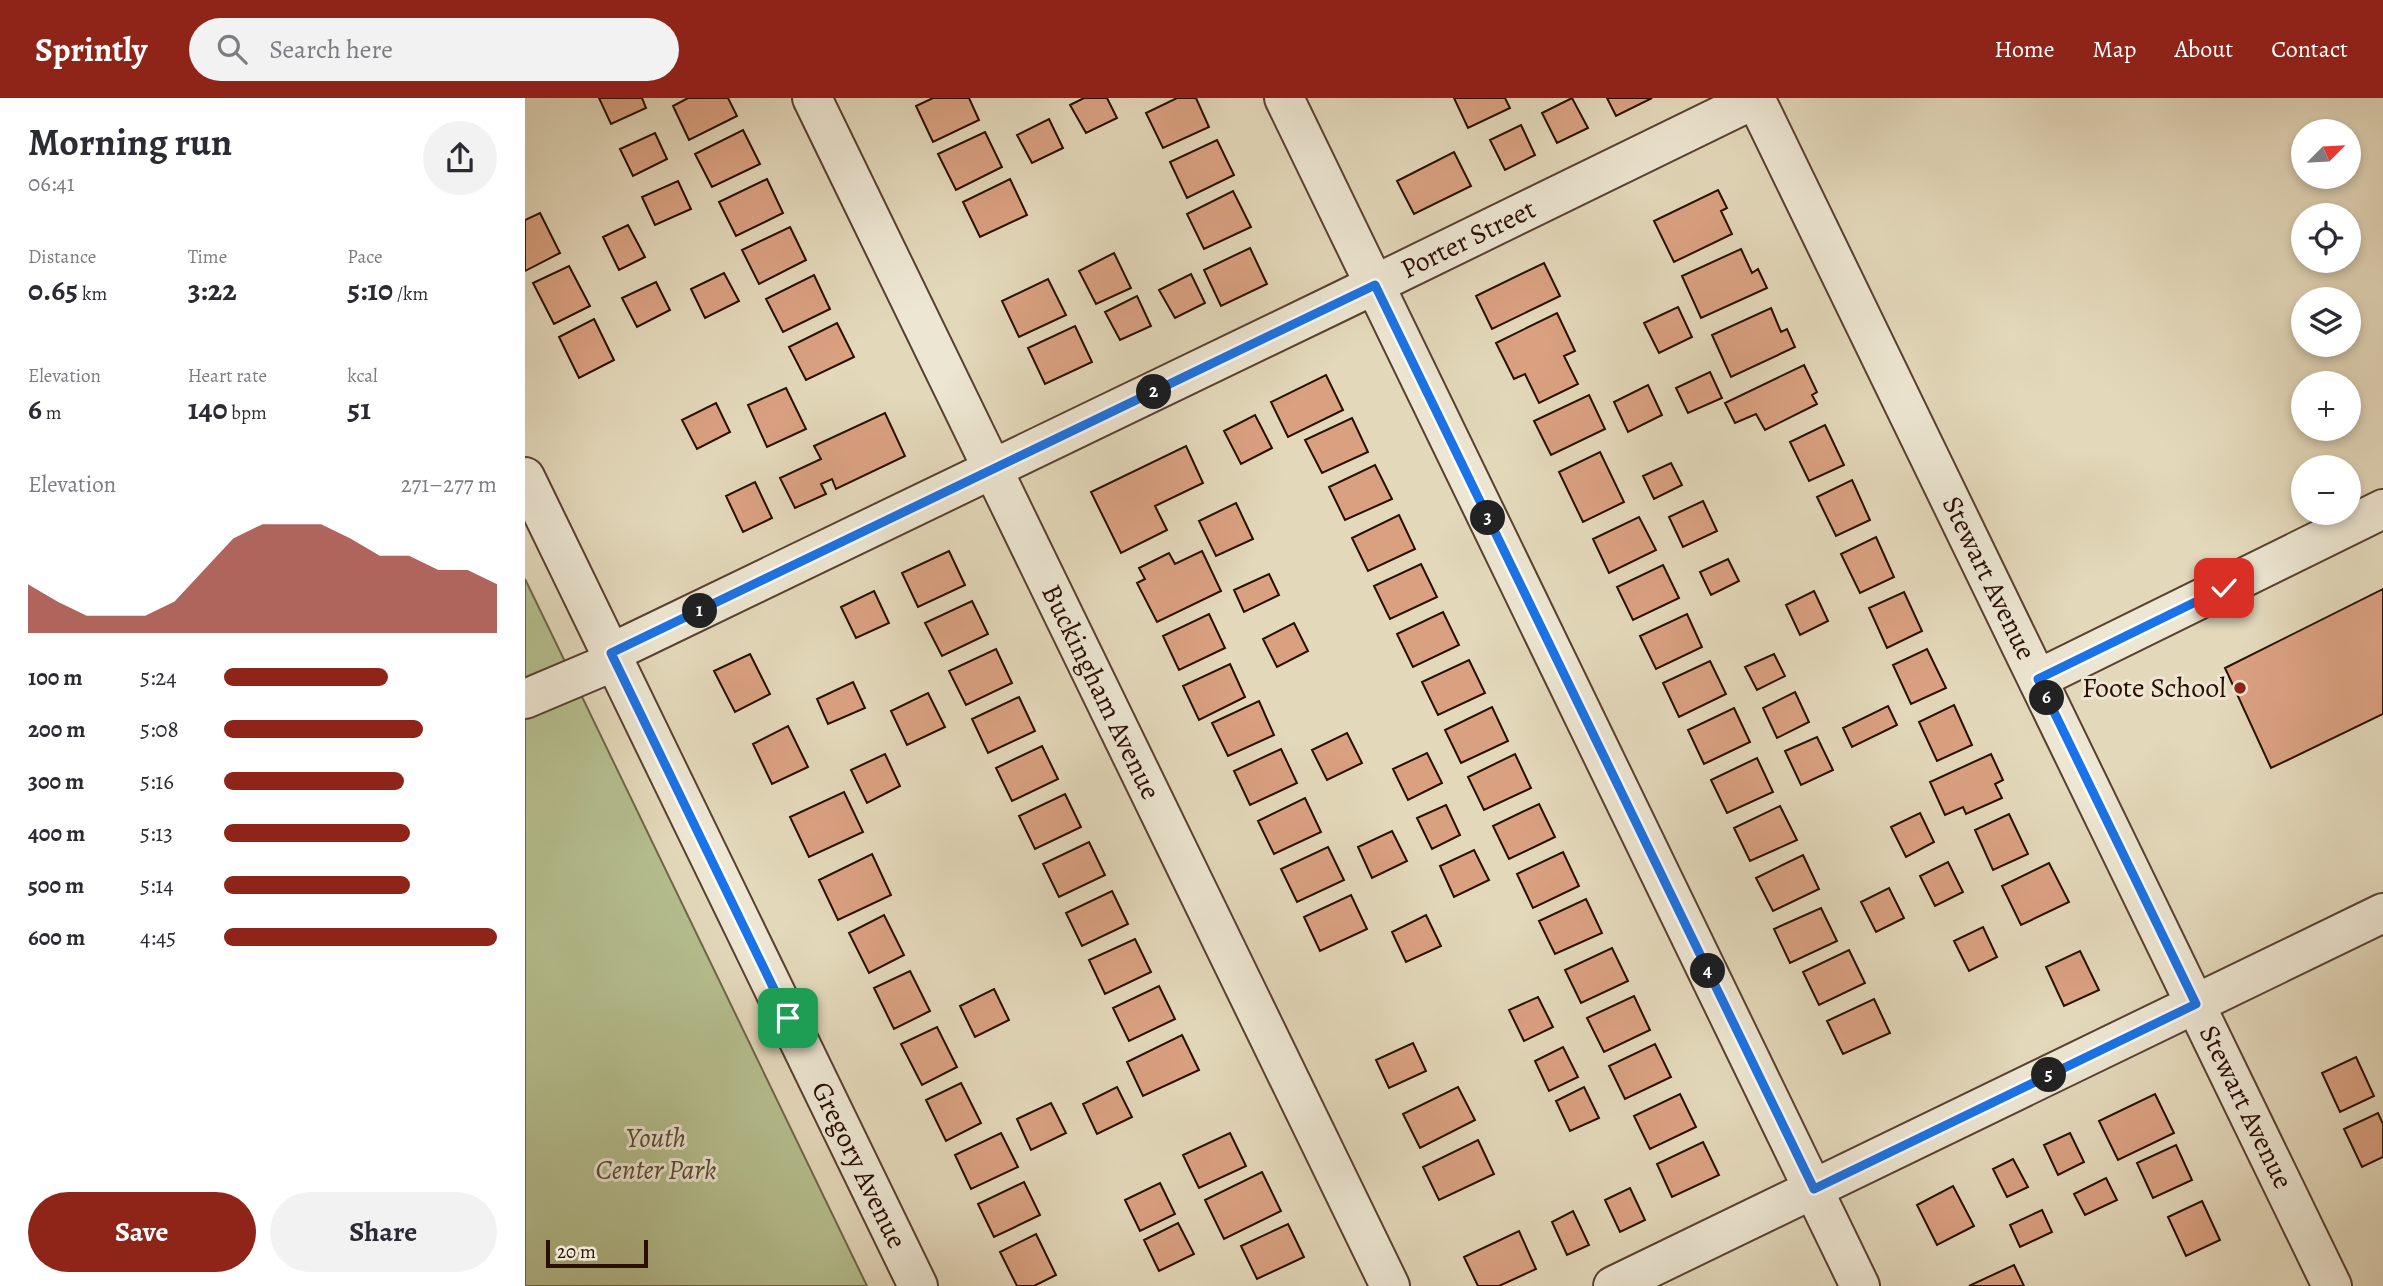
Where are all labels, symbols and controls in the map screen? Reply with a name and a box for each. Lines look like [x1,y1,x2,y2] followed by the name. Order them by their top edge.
[189,18,679,81] search box
[35,27,147,72] text: Sprintly
[213,30,251,68] icon: search
[269,32,393,67] text: Search here
[1994,33,2055,65] text: Home
[2093,33,2137,65] text: Map
[2175,33,2233,65] text: About
[2271,33,2348,65] text: Contact
[28,116,232,168] text: Morning run
[2291,119,2361,189] north arrow
[2291,119,2361,525] map controls
[423,121,497,195] button: share
[28,168,75,199] text: 06:41
[1394,190,1542,288] street label: Porter Street
[2291,203,2361,273] button: locate
[28,244,96,270] text: Distance
[188,244,227,270] text: Time
[347,244,383,270] text: Pace
[28,270,78,310] text: 0.65
[188,270,237,310] text: 3:22
[347,270,393,310] text: 5:10
[78,281,107,307] text: km
[393,281,428,307] text: /km
[2291,287,2361,357] button: layers
[28,363,101,389] text: Elevation
[188,363,267,389] text: Heart rate
[347,363,378,389] text: kcal
[2291,371,2361,441] button: +
[1137,374,1171,410] pin: 2
[1149,378,1158,404] text: 2
[28,389,42,429] text: 6
[188,389,228,429] text: 140
[347,389,371,429] text: 51
[42,400,62,426] text: m
[228,400,267,426] text: bpm
[2291,455,2361,525] button: −
[28,469,116,500] text: Elevation
[401,469,497,500] text: 271–277 m
[1933,490,2045,666] street label: Stewart Avenue
[1471,500,1506,536] pin: 3
[1483,504,1492,530] text: 3
[2194,558,2254,618] pin
[2205,569,2243,607] icon: check
[1032,578,1170,806] street label: Buckingham Avenue
[683,594,717,628] pin: 1
[696,597,703,623] text: 1
[28,662,83,693] text: 100 m
[140,662,177,693] text: 5:24
[2082,669,2226,707] place label: Foote School
[2029,680,2065,716] pin: 6
[2232,680,2248,696] marker: Foote School
[2042,684,2051,710] text: 6
[28,714,86,745] text: 200 m
[140,714,179,745] text: 5:08
[28,766,84,797] text: 300 m
[140,766,174,797] text: 5:16
[28,818,85,849] text: 400 m
[140,818,173,849] text: 5:13
[28,870,84,901] text: 500 m
[140,870,174,901] text: 5:14
[28,922,85,953] text: 600 m
[140,922,176,953] text: 4:45
[1691,954,1725,988] pin: 4
[1703,957,1712,983] text: 4
[758,988,818,1048] pin
[769,999,807,1037] icon: arrive
[2190,1019,2302,1195] street label: Stewart Avenue
[2031,1058,2067,1093] pin: 5
[2044,1061,2053,1087] text: 5
[802,1075,916,1255] street label: Gregory Avenue
[596,1119,717,1189] park label: Youth Center Park
[28,1192,256,1272] button: Save
[270,1192,497,1272] button: Share
[546,1237,647,1269] scale bar
[557,1239,596,1265] text: 20 m

